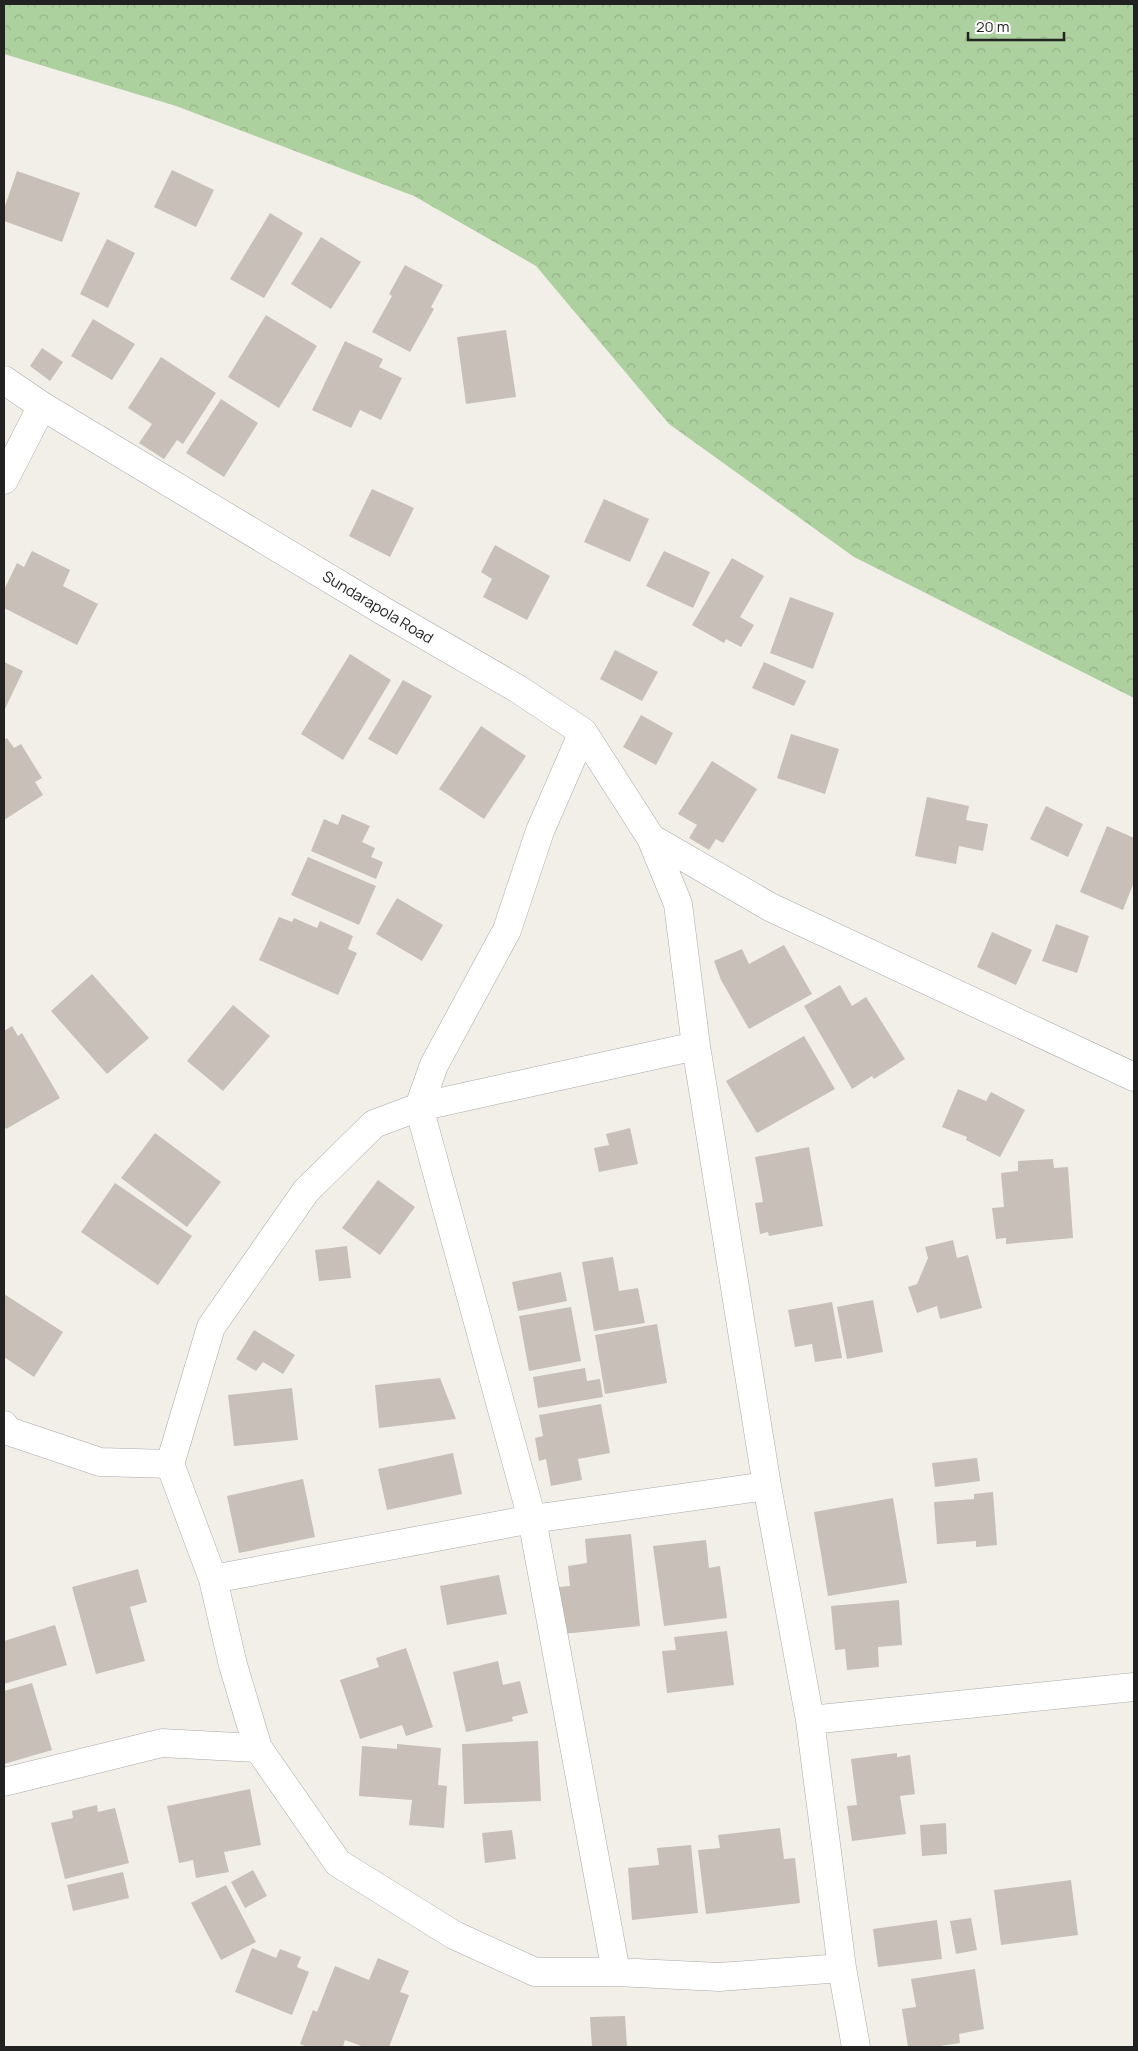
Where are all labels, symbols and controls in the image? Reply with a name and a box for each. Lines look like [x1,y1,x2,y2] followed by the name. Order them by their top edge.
[968,10,1064,42] scale bar
[976,16,1009,37] text: 20 m
[319,566,437,648] street label: Sundarapola Road

